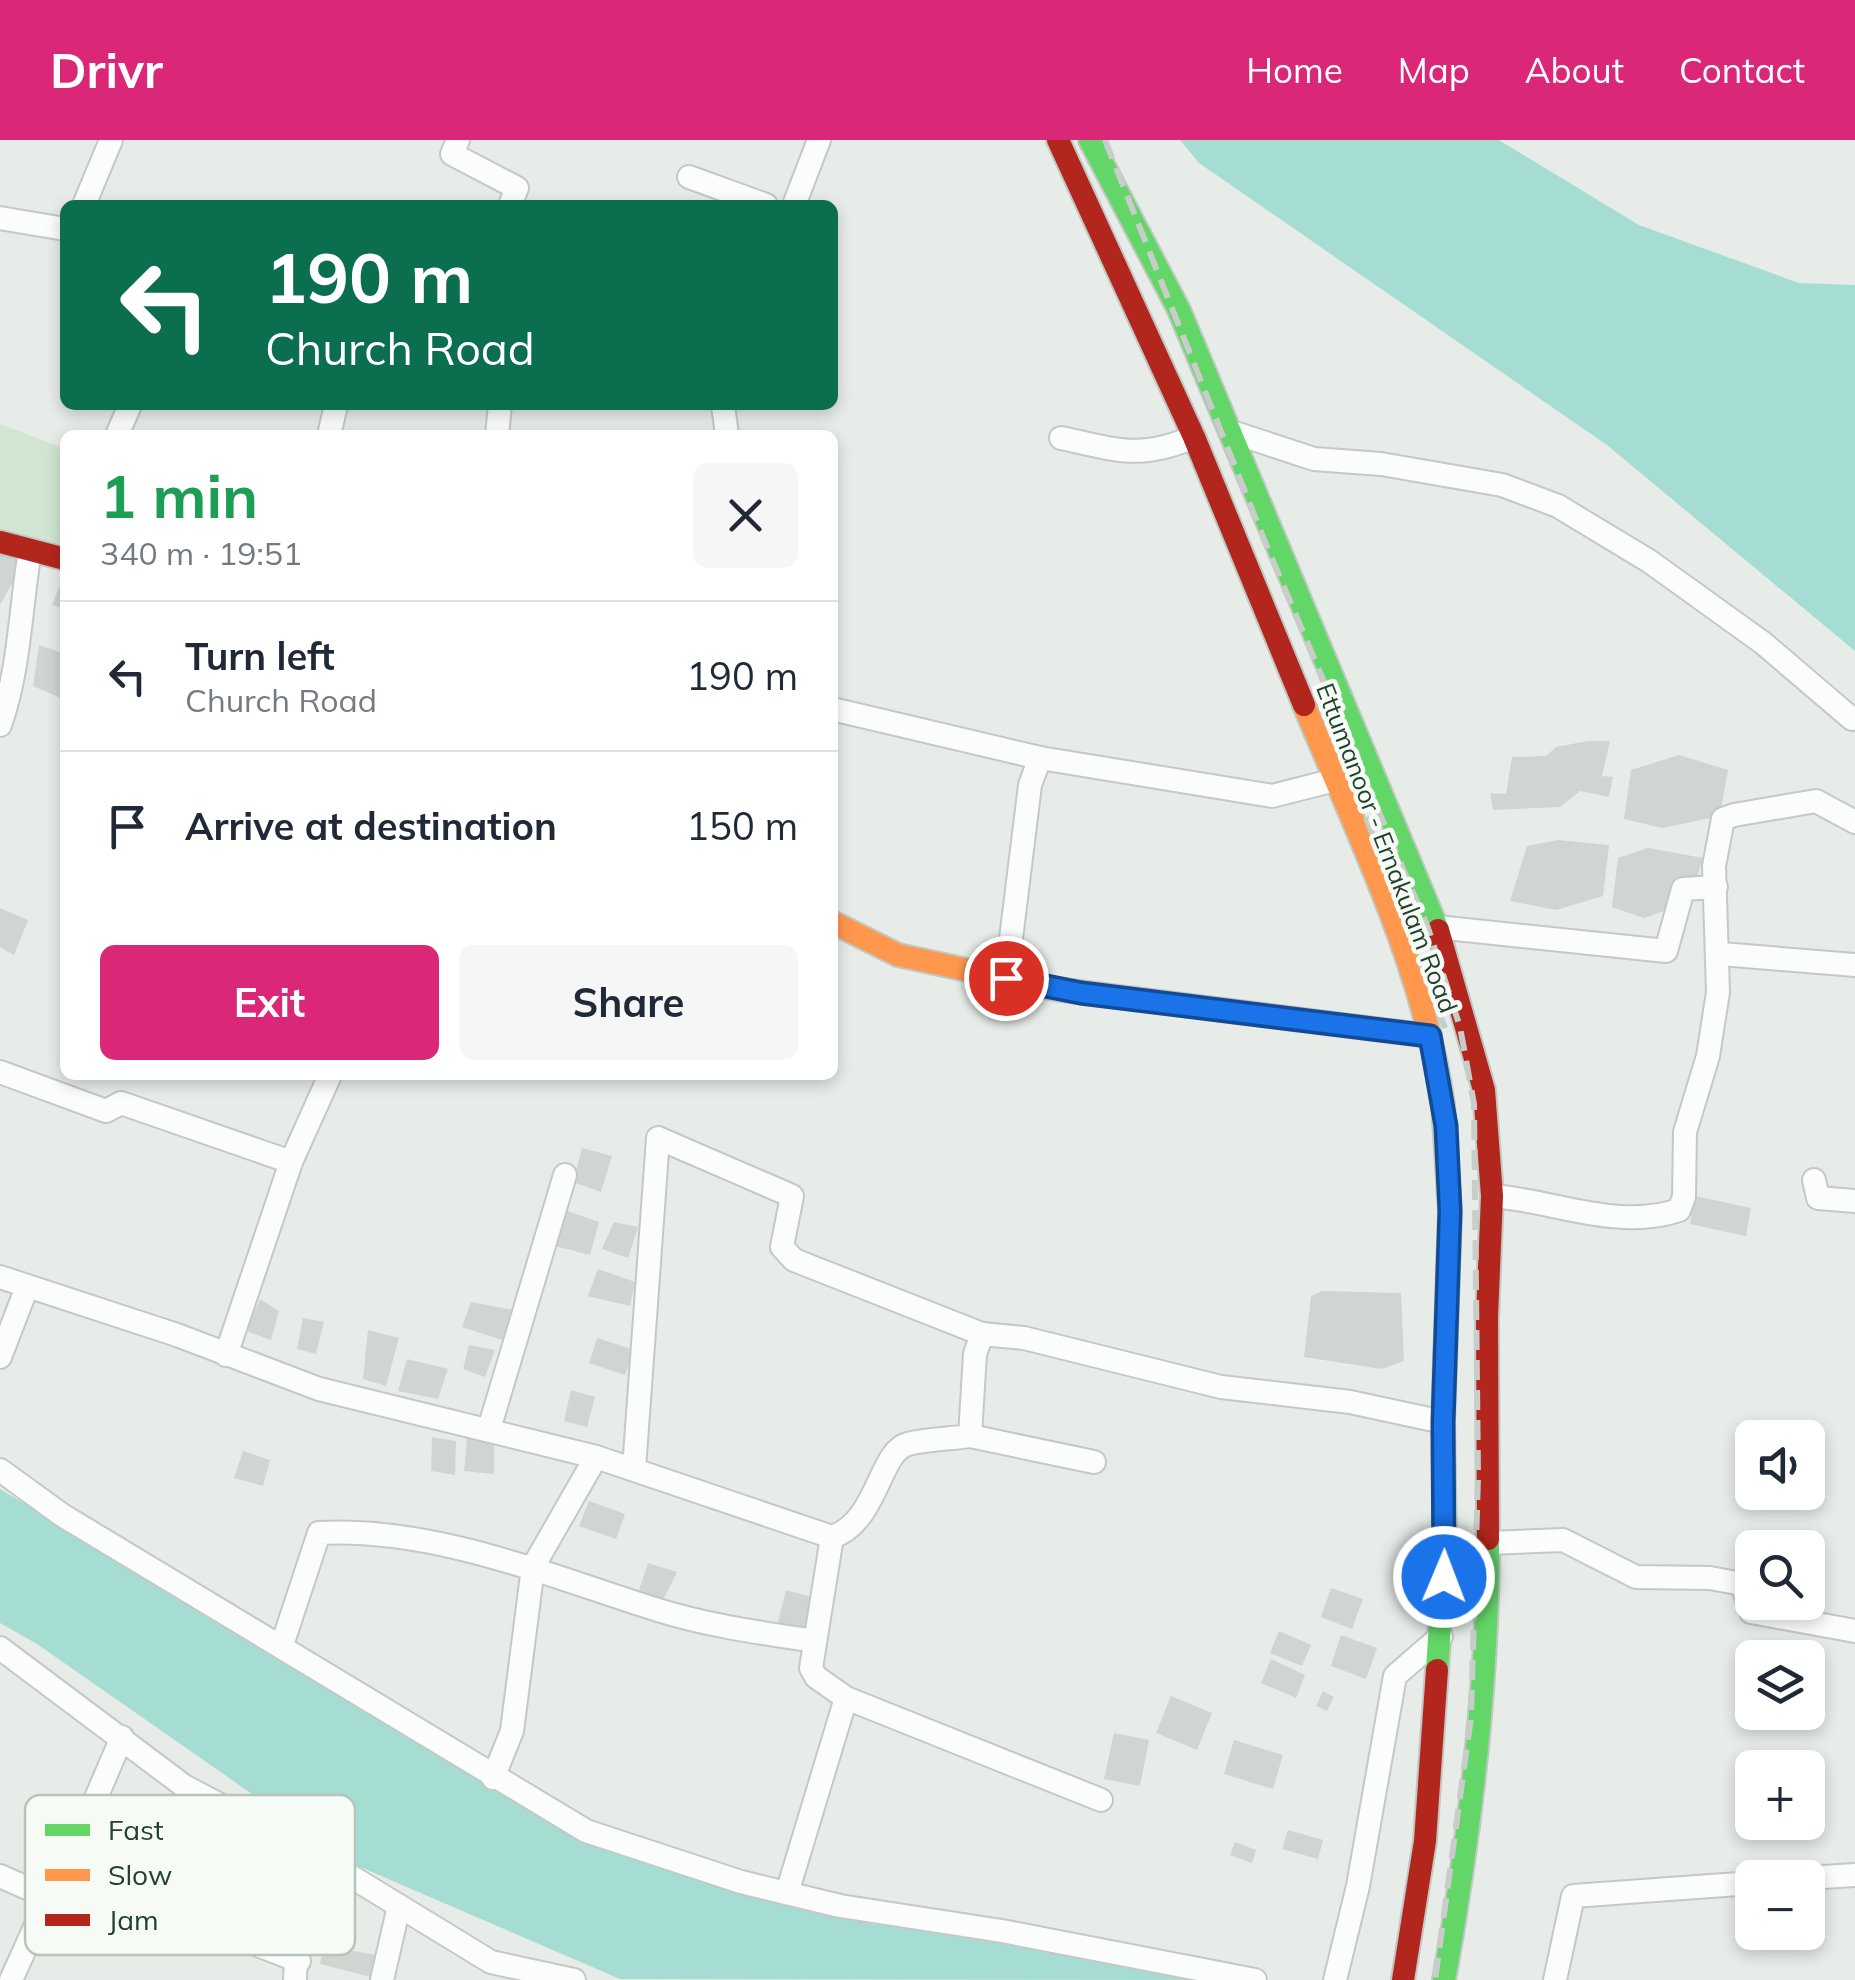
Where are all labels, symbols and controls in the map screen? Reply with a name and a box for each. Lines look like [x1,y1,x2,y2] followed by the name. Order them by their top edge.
[50,40,163,100] text: Drivr
[1246,48,1343,92] text: Home
[1398,48,1470,92] text: Map
[1525,48,1624,92] text: About
[1679,48,1805,92] text: Contact
[265,233,473,321] text: 190 m
[100,240,230,370] icon: left
[265,320,535,376] text: Church Road
[100,458,258,533] text: 1 min
[693,463,798,568] button: close
[100,533,302,573] text: 340 m · 19:51
[185,632,335,680] text: Turn left
[100,649,155,704] icon: left
[686,652,798,700] text: 190 m
[1310,679,1465,1017] street label: Ettumanoor - Ernakulam Road
[185,680,377,720] text: Church Road
[100,799,155,854] icon: arrive
[185,802,557,850] text: Arrive at destination
[686,802,798,850] text: 150 m
[964,936,1049,1021] pin
[100,945,439,1060] button: Exit
[459,945,798,1060] button: Share
[979,951,1034,1006] icon: arrive
[1735,1420,1825,1950] map controls
[1735,1420,1825,1510] button: sound
[1392,1525,1496,1629] position arrow
[1735,1530,1825,1620] button: search
[1735,1640,1825,1730] button: layers
[1735,1750,1825,1840] button: +
[25,1795,355,1955] legend
[108,1812,164,1847] text: Fast
[108,1857,172,1892] text: Slow
[1735,1860,1825,1950] button: −
[108,1902,159,1937] text: Jam

